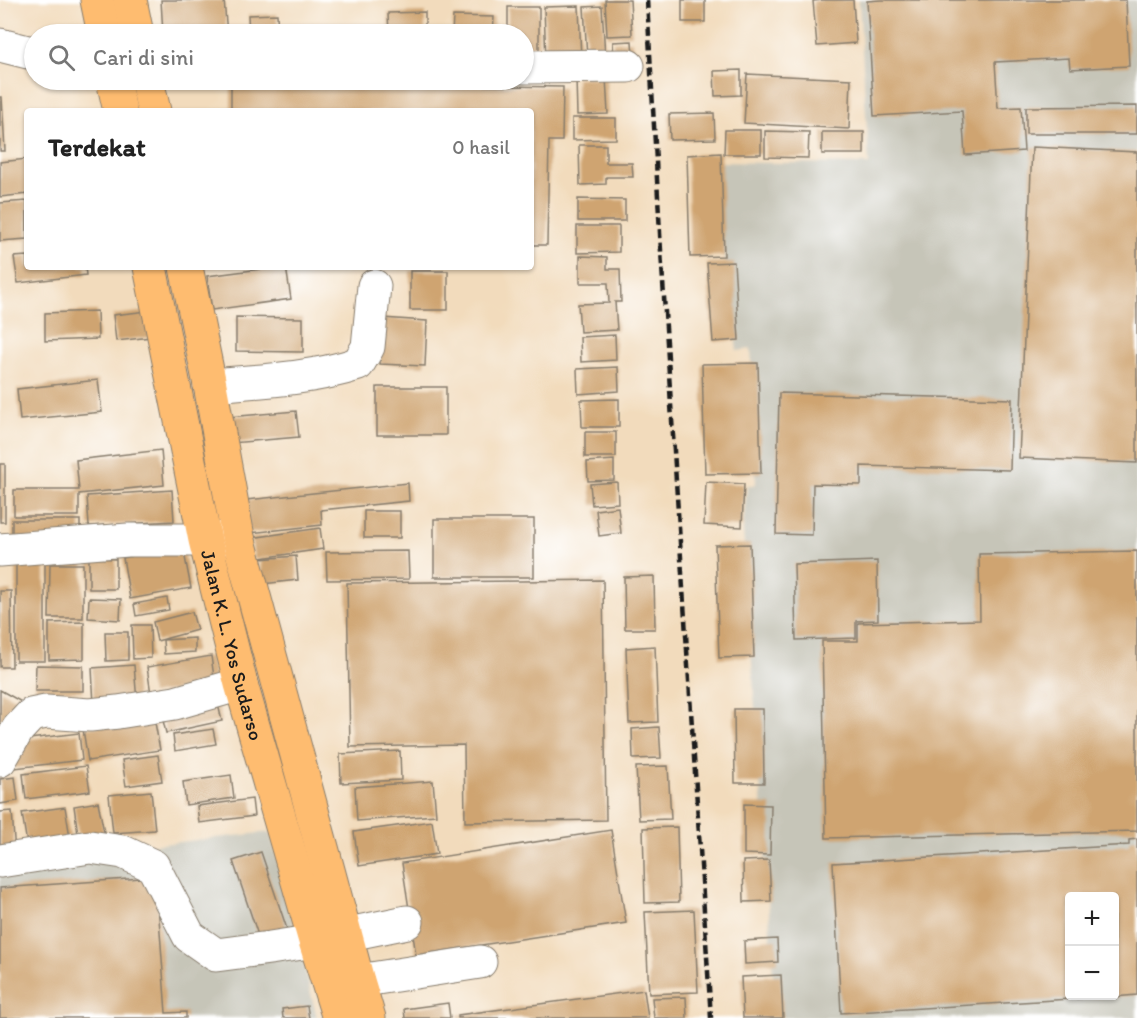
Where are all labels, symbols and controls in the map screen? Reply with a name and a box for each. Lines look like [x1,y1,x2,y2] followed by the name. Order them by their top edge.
[24,24,534,90] search box
[45,41,78,74] icon: search
[93,44,194,71] text: Cari di sini
[48,131,146,163] text: Terdekat
[452,135,510,159] text: 0 hasil
[196,547,269,743] street label: Jalan K. L. Yos Sudarso
[1065,892,1119,1000] map controls
[1065,892,1119,946] button: +
[1065,946,1119,1000] button: −

